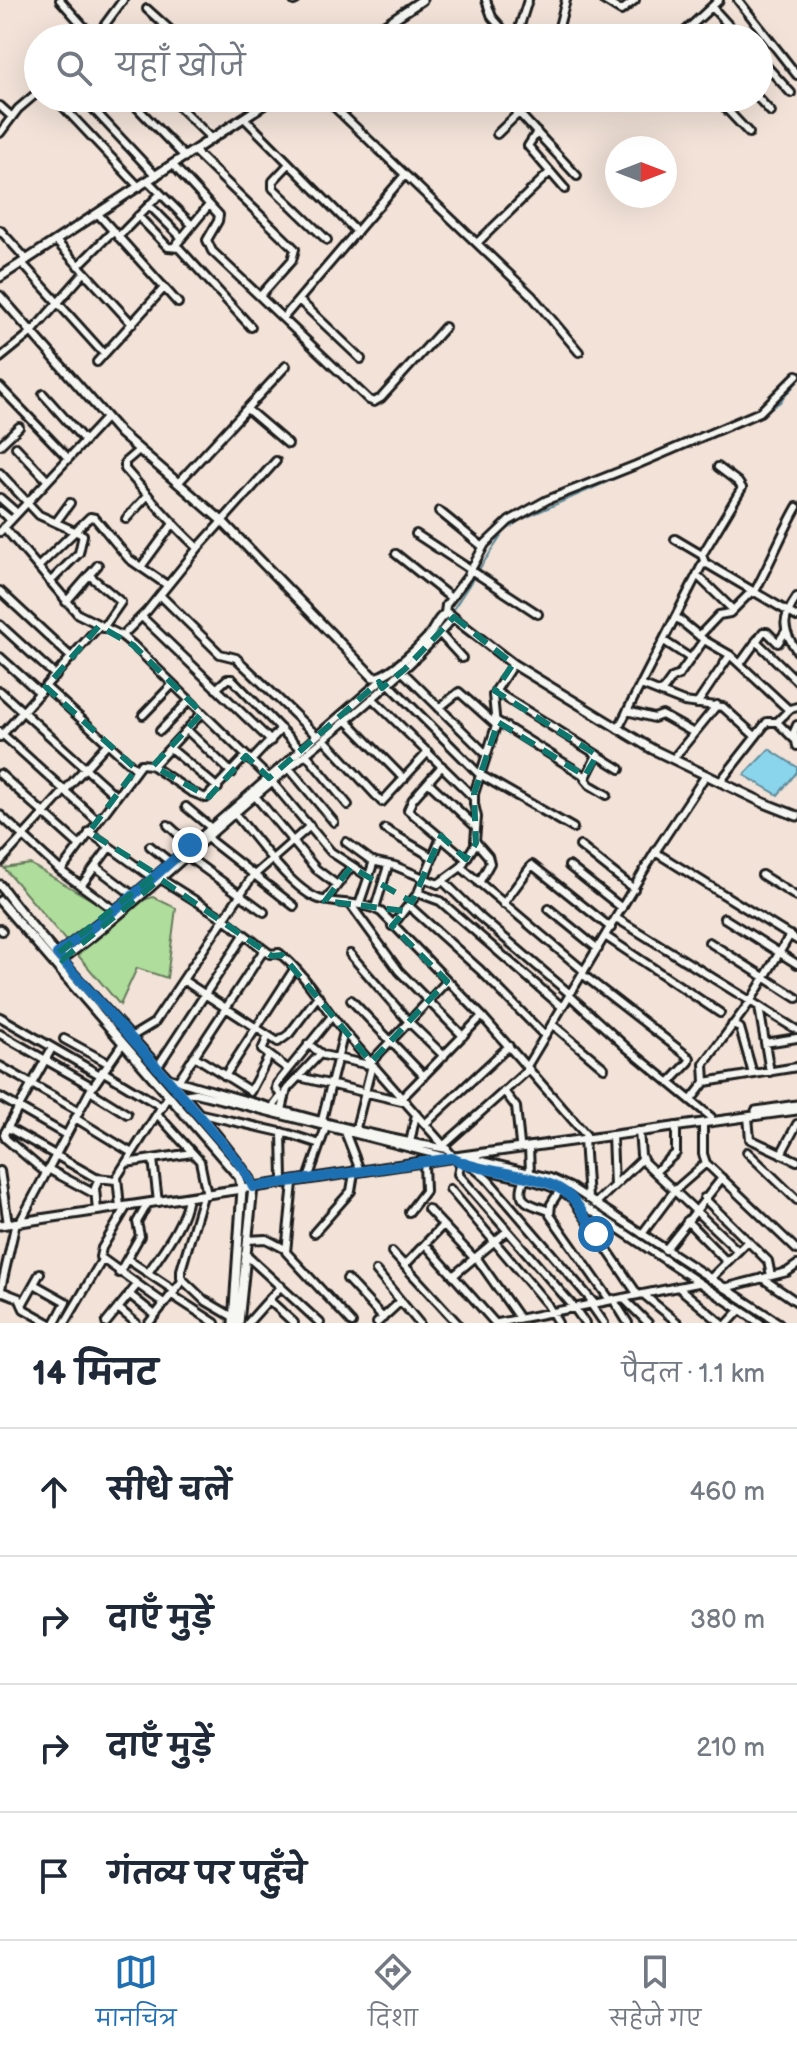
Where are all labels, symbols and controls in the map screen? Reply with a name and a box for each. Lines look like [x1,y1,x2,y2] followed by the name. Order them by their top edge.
[24,24,773,112] search box
[52,46,96,90] icon: search
[116,49,245,85] text: यहाँ खोजें
[605,136,677,208] north arrow
[172,827,208,863] route end
[578,1216,614,1252] route start
[32,1353,158,1394] text: 14 मिनट
[621,1359,765,1390] text: पैदल · 1.1 km
[32,1470,76,1514] icon: ahead
[108,1473,231,1509] text: सीधे चलें
[689,1477,765,1508] text: 460 m
[32,1598,76,1642] icon: right
[108,1601,213,1637] text: दाएँ मुड़ें
[690,1605,765,1636] text: 380 m
[32,1726,76,1770] icon: right
[108,1729,213,1765] text: दाएँ मुड़ें
[696,1733,765,1764] text: 210 m
[32,1854,76,1898] icon: arrive
[108,1857,307,1893] text: गंतव्य पर पहुँचे
[96,1950,176,2043] tab: मानचित्र
[368,1950,418,2043] tab: दिशा
[610,1950,701,2043] tab: सहेजे गए

